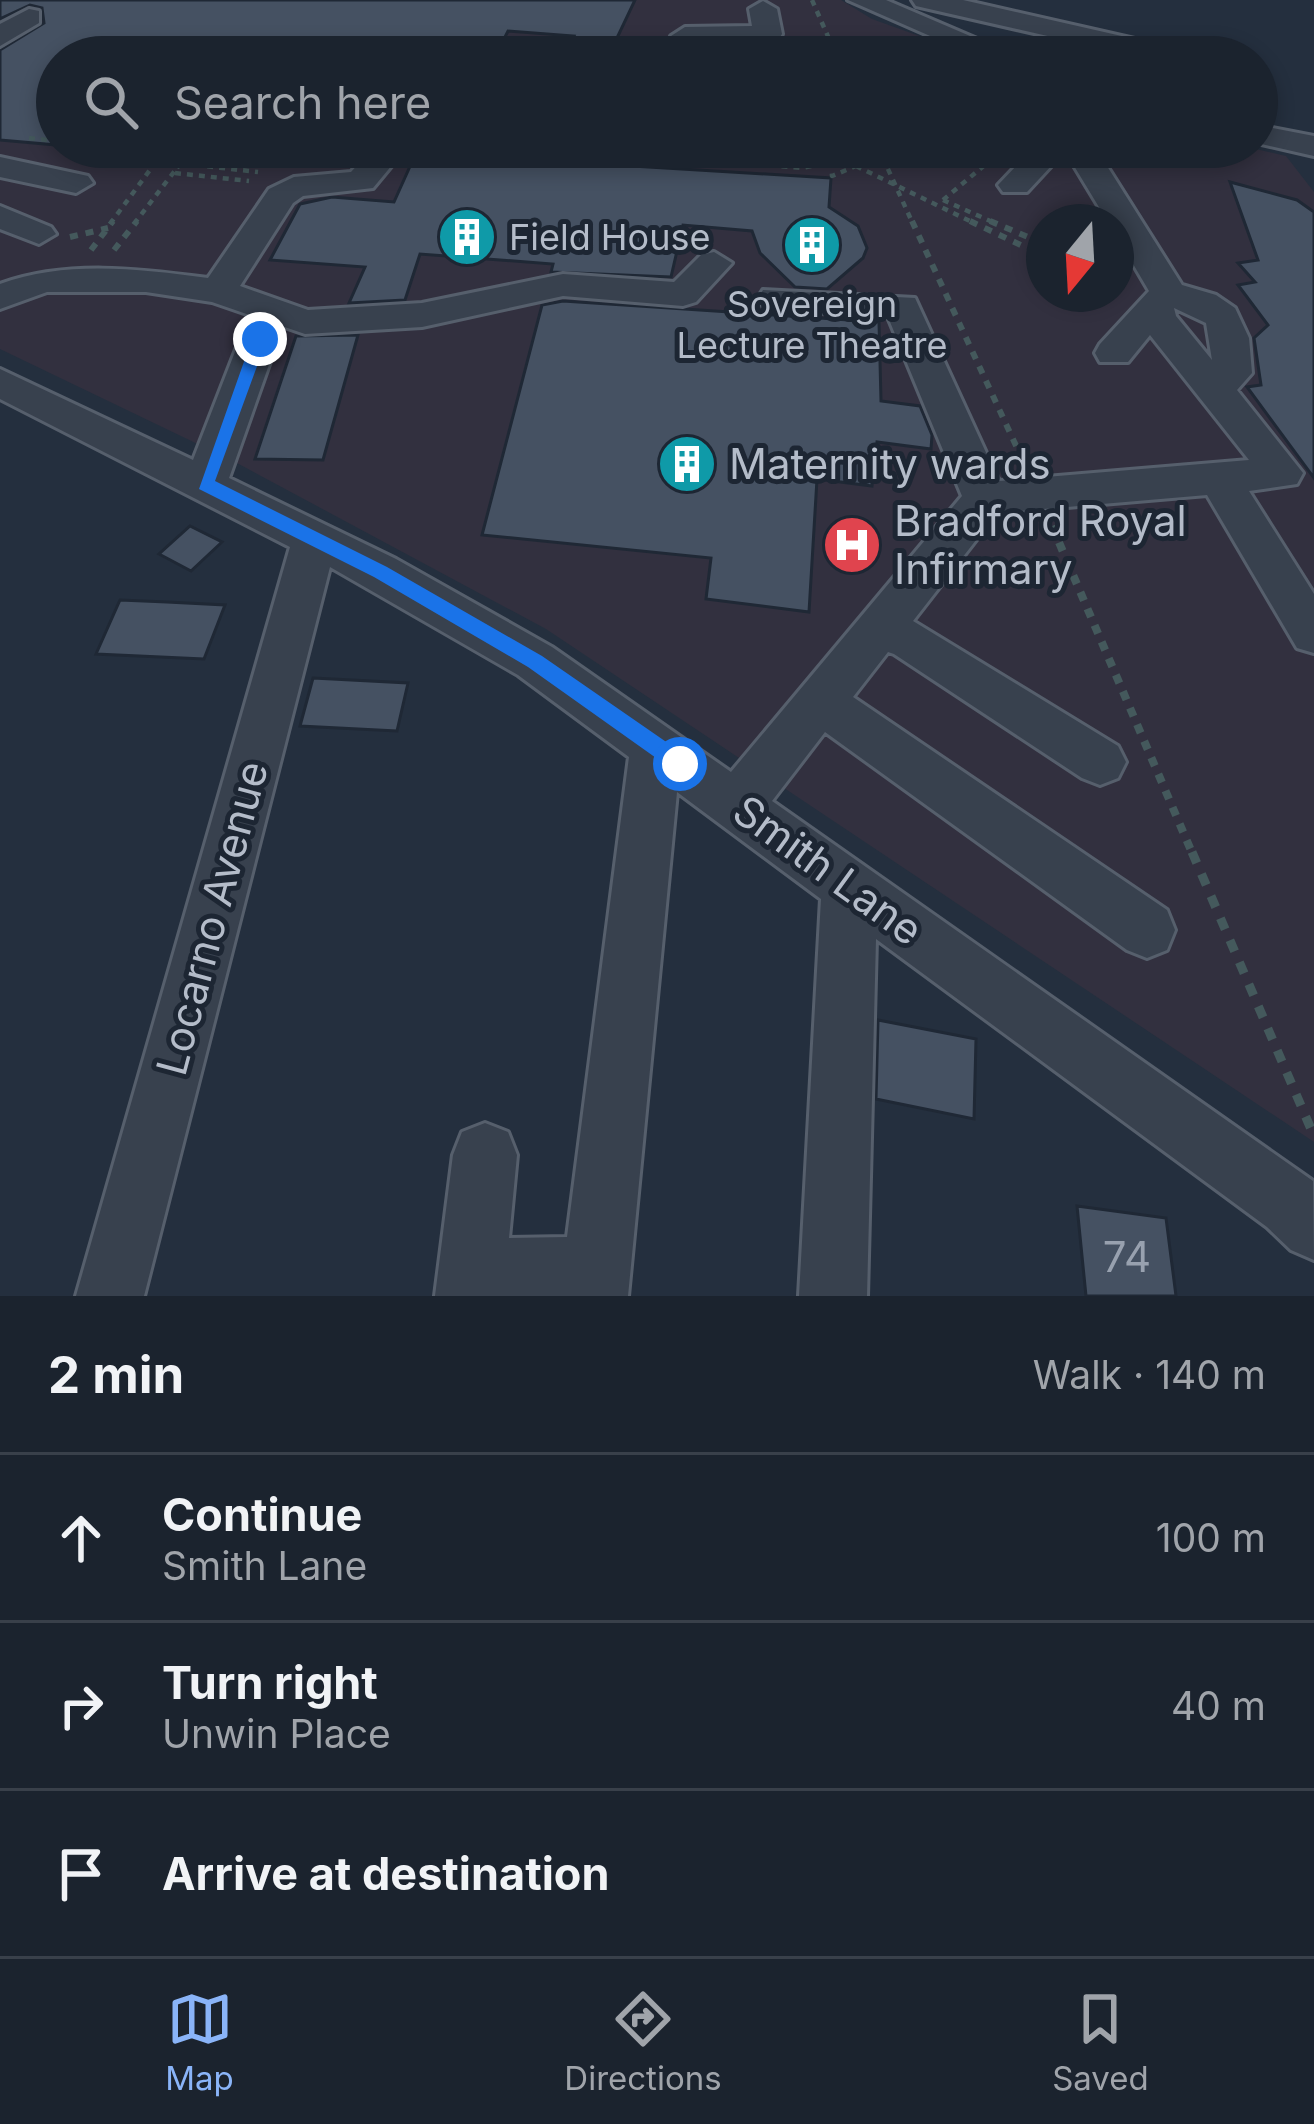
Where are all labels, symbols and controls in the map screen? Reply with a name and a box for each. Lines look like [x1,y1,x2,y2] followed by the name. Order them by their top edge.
[36,36,1278,168] search box
[78,69,144,135] icon: search
[174,75,431,130] text: Search here
[1026,204,1134,312] north arrow
[436,206,498,268] building icon: Field House
[781,214,843,276] building icon: Sovereign Lecture Theatre
[509,215,710,259] place label: Field House
[677,282,947,367] place label: Sovereign Lecture Theatre
[233,312,287,366] route end
[656,433,718,495] building icon: Maternity wards
[729,438,1051,489] place label: Maternity wards
[894,495,1187,594] place label: Bradford Royal Infirmary
[821,514,883,576] hospital icon: Bradford Royal Infirmary
[653,737,707,791] route start
[145,755,278,1080] street label: Locarno Avenue
[724,784,933,955] street label: Smith Lane
[1103,1231,1151,1282] house number: 74
[48,1344,184,1405] text: 2 min
[1033,1351,1266,1398] text: Walk · 140 m
[162,1487,362,1542] text: Continue
[48,1505,114,1571] icon: ahead
[1156,1514,1266,1561] text: 100 m
[162,1542,367,1589] text: Smith Lane
[162,1655,378,1710] text: Turn right
[48,1673,114,1739] icon: right
[1171,1682,1266,1729] text: 40 m
[162,1710,391,1757] text: Unwin Place
[48,1841,114,1907] icon: arrive
[162,1846,609,1901] text: Arrive at destination
[165,1986,234,2098] tab: Map
[564,1986,722,2098] tab: Directions
[1052,1986,1149,2098] tab: Saved

